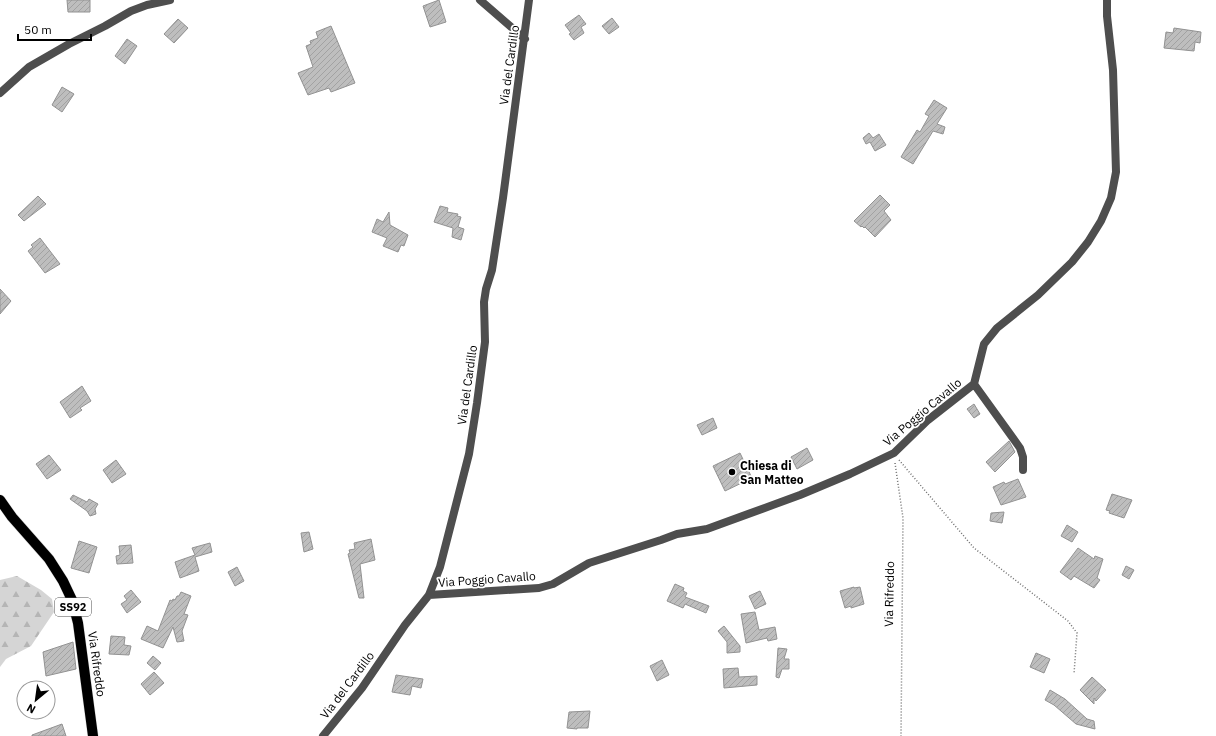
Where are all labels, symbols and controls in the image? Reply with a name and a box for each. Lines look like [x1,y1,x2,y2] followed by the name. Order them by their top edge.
[18,16,91,42] scale bar
[24,22,52,37] text: 50 m
[496,24,522,106] street label: Via del Cardillo
[454,344,480,426] street label: Via del Cardillo
[880,375,964,449] street label: Via Poggio Cavallo
[740,458,804,487] place label: Chiesa di San Matteo
[727,467,737,477] marker: Chiesa di San Matteo
[881,561,897,627] street label: Via Rifreddo
[438,568,537,590] street label: Via Poggio Cavallo
[55,598,91,616] road number: SS92
[85,630,109,698] street label: Via Rifreddo
[317,648,377,722] street label: Via del Cardillo
[16,680,56,720] north arrow
[24,701,38,717] text: N

